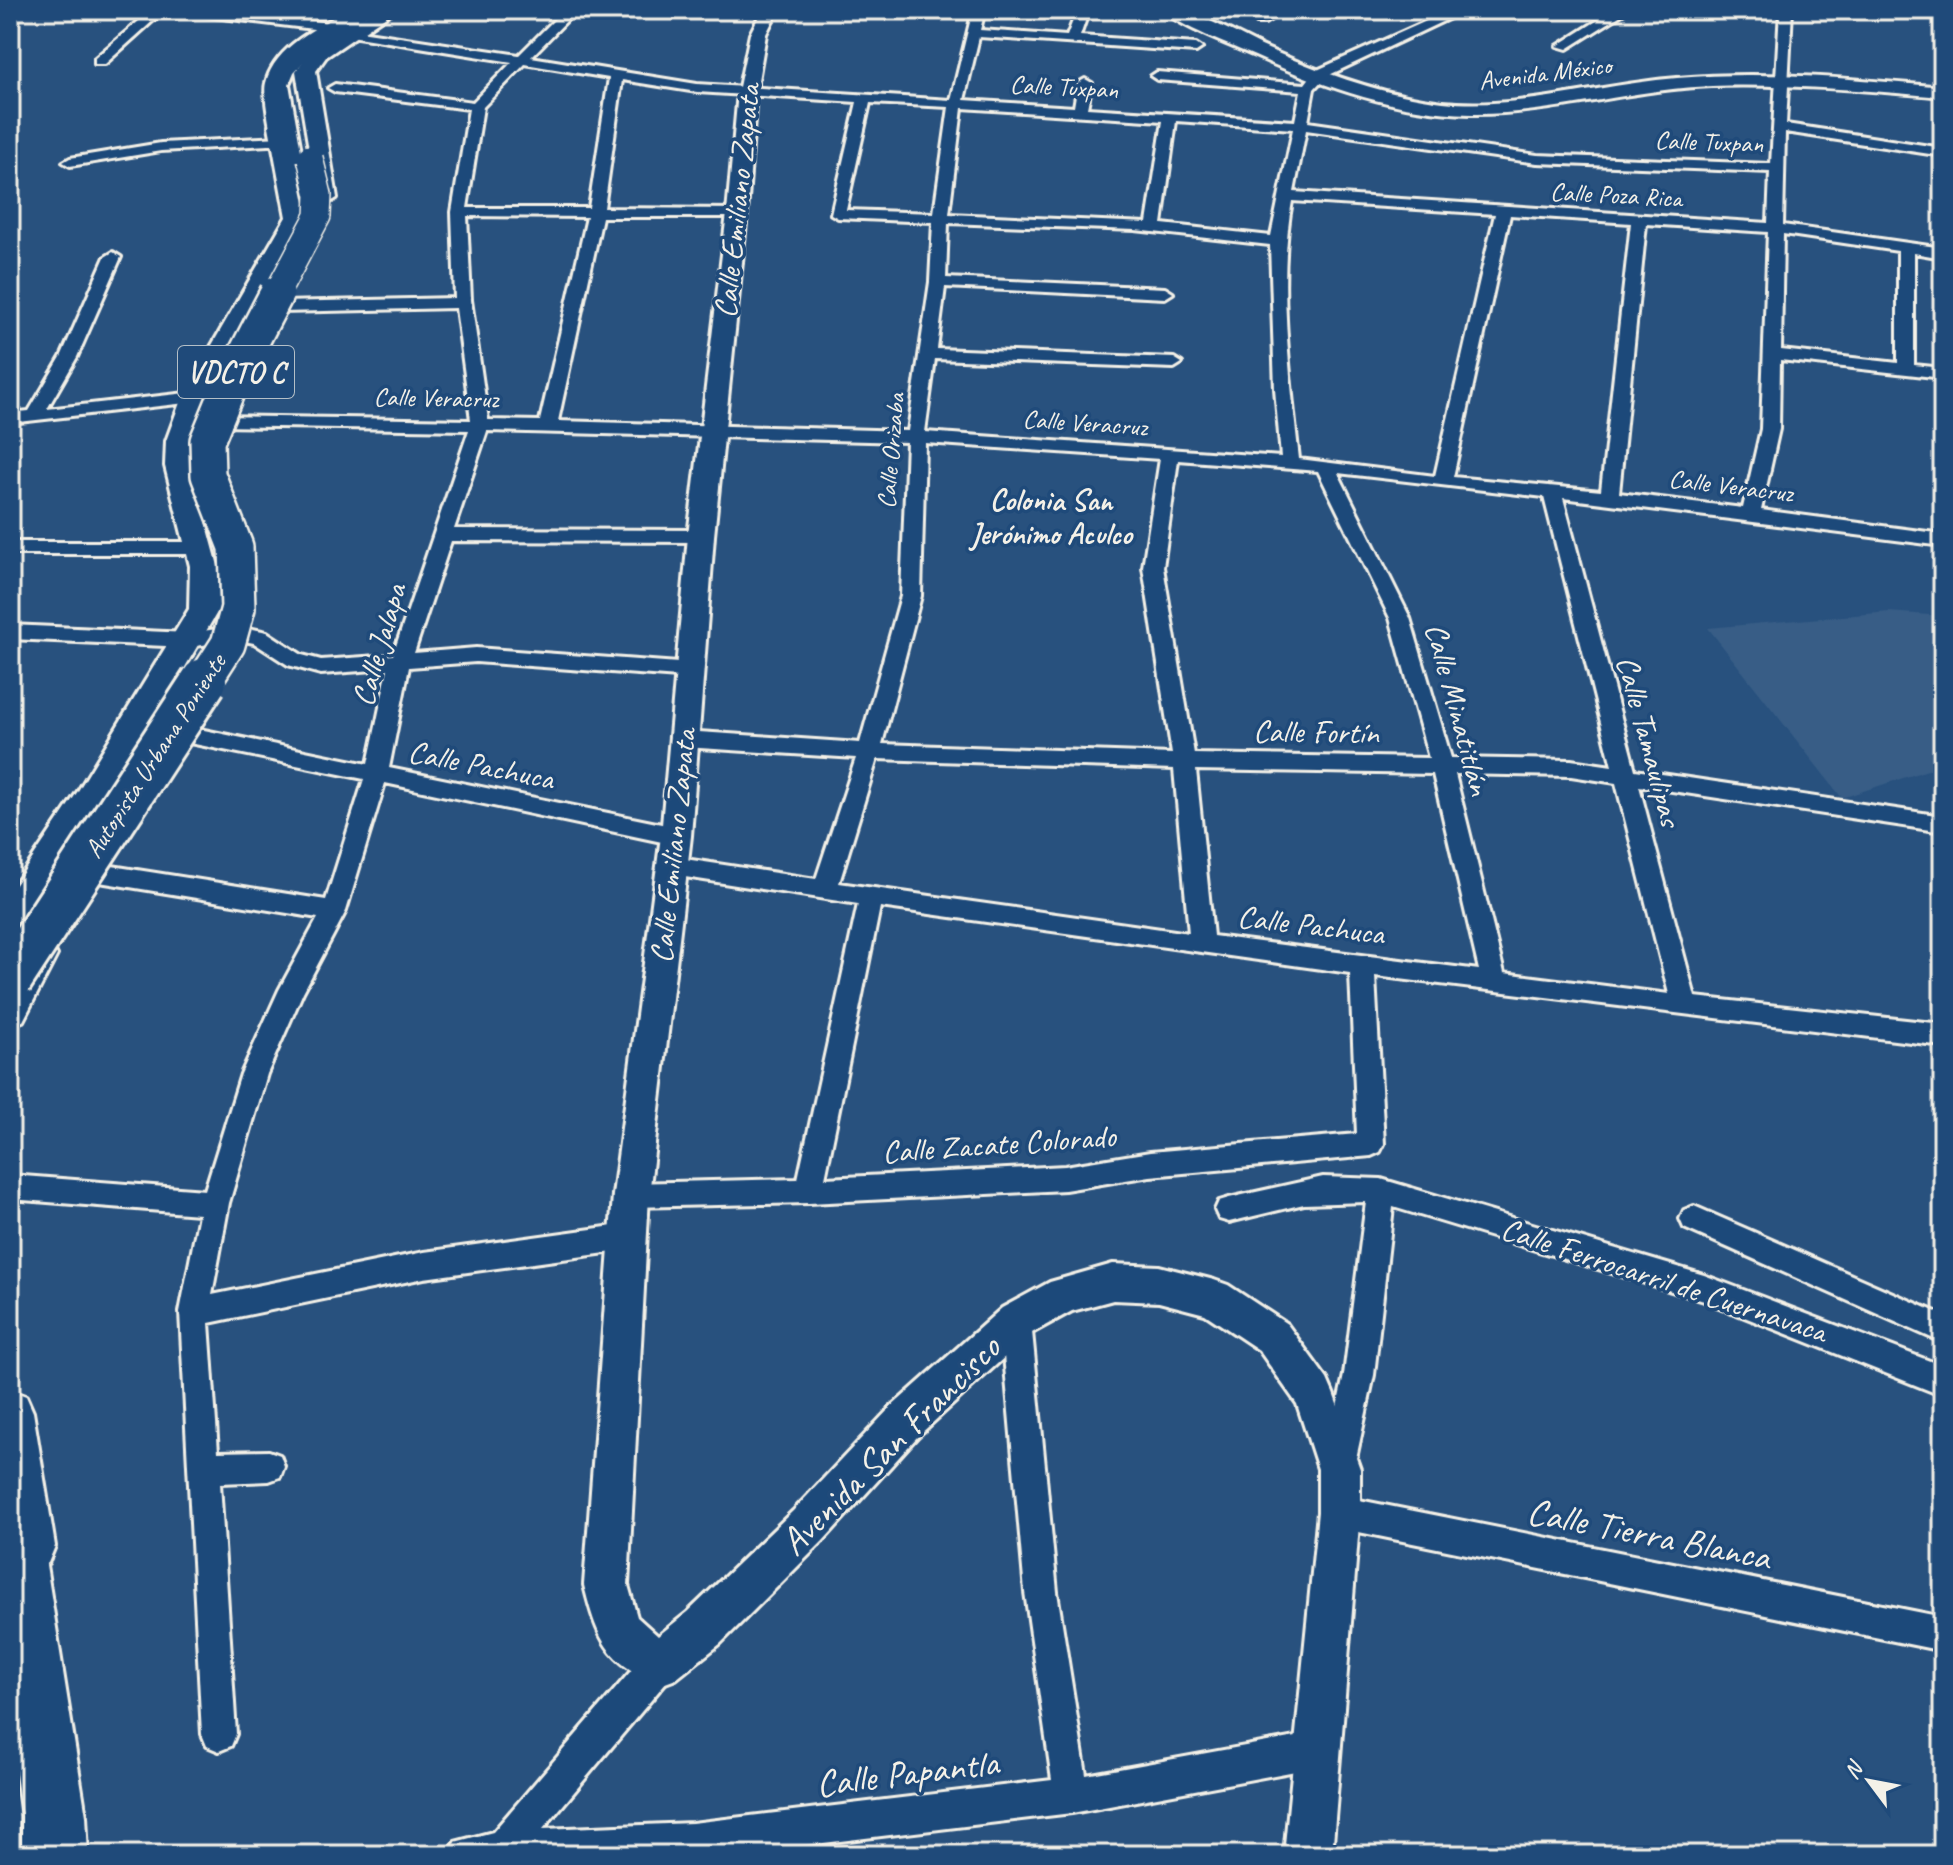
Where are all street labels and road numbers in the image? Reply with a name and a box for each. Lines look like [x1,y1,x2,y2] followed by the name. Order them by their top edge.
[1477,48,1616,97] street label: Avenida México
[1009,68,1119,106] street label: Calle Tuxpan
[704,79,770,320] street label: Calle Emiliano Zapata
[1654,124,1764,160] street label: Calle Tuxpan
[1549,175,1685,215] street label: Calle Poza Rica
[178,346,294,398] road number: VDCTO C
[373,380,500,416] street label: Calle Veracruz
[870,390,913,510] street label: Calle Orizaba
[1022,402,1150,444] street label: Calle Veracruz
[1667,462,1797,510] street label: Calle Veracruz
[342,577,417,711] street label: Calle Jalapa
[1415,618,1501,801] street label: Calle Minatitlán
[77,646,235,864] street label: Autopista Urbana Poniente
[1607,651,1692,834] street label: Calle Tamaulipas
[1253,710,1381,754] street label: Calle Fortín
[640,724,706,965] street label: Calle Emiliano Zapata
[405,731,559,800] street label: Calle Pachuca
[1235,896,1389,955] street label: Calle Pachuca
[881,1115,1119,1173] street label: Calle Zacate Colorado
[1496,1208,1835,1353] street label: Calle Ferrocarril de Cuernavaca
[770,1323,1012,1565] street label: Avenida San Francisco
[1524,1487,1777,1581] street label: Calle Tierra Blanca
[813,1738,1003,1807] street label: Calle Papantla

